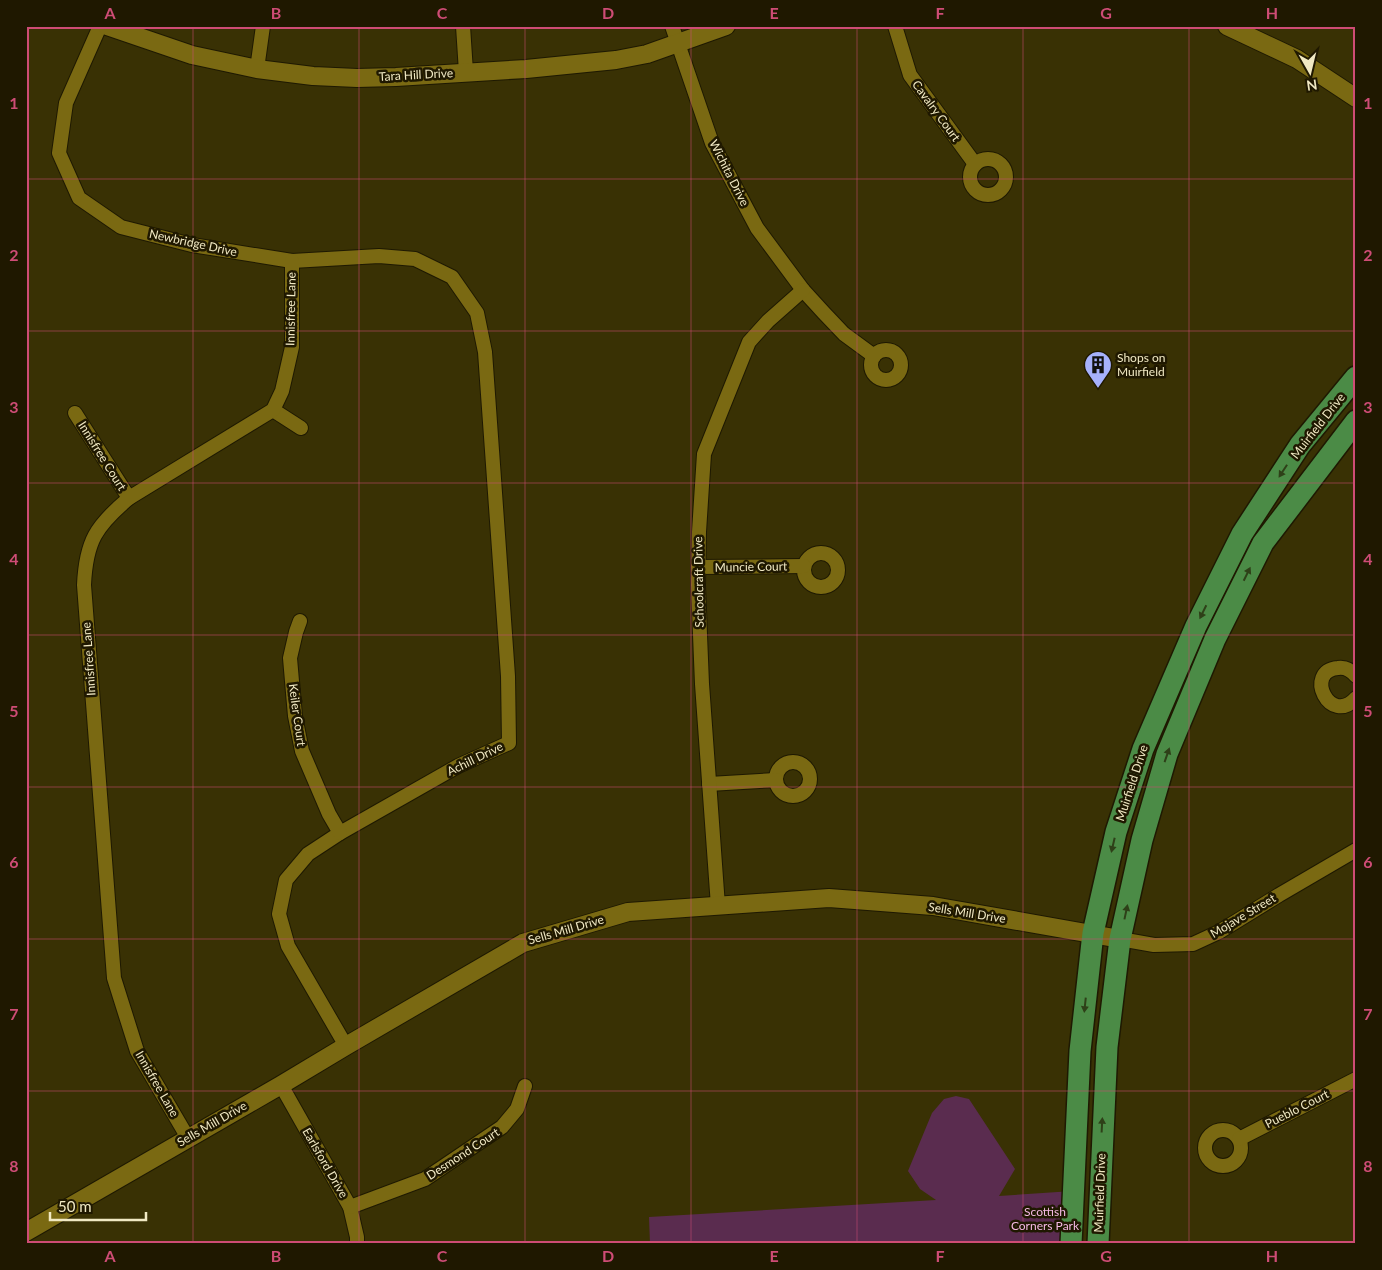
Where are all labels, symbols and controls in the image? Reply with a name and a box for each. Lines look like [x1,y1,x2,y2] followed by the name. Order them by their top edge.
[103,3,116,22] text: A
[271,3,281,22] text: B
[437,3,448,22] text: C
[602,3,614,22] text: D
[769,3,779,22] text: E
[935,3,945,22] text: F
[1100,3,1112,22] text: G
[1266,3,1278,22] text: H
[1284,48,1334,98] north arrow
[378,65,453,84] street label: Tara Hill Drive
[1305,76,1318,95] text: N
[909,77,964,145] street label: Cavalry Court
[9,93,19,112] text: 1
[1363,93,1373,112] text: 1
[706,137,753,208] street label: Wichita Drive
[148,226,238,259] street label: Newbridge Drive
[9,245,19,264] text: 2
[1363,245,1373,264] text: 2
[282,272,299,346] street label: Innisfree Lane
[1083,350,1113,389] building icon: Shops on Muirfield
[1117,350,1165,379] place label: Shops on Muirfield
[1287,390,1348,462] street label: Muirfield Drive
[9,397,19,416] text: 3
[1363,397,1373,416] text: 3
[75,418,130,494] street label: Innisfree Court
[1278,465,1288,478] one-way arrow
[690,536,707,628] street label: Schoolcraft Drive
[9,549,19,568] text: 4
[1363,549,1373,568] text: 4
[715,558,788,575] street label: Muncie Court
[1243,567,1251,581] one-way arrow
[1199,605,1207,619] one-way arrow
[78,622,99,696] street label: Innisfree Lane
[286,683,309,748] street label: Keiler Court
[9,701,19,720] text: 5
[1363,701,1373,720] text: 5
[444,739,505,779] street label: Achill Drive
[1112,743,1151,823] street label: Muirfield Drive
[1164,747,1171,762] one-way arrow
[1109,838,1117,853] one-way arrow
[9,852,19,871] text: 6
[1363,852,1373,871] text: 6
[1207,890,1279,941] street label: Mojave Street
[927,899,1007,926] street label: Sells Mill Drive
[1122,904,1130,919] one-way arrow
[526,912,605,947] street label: Sells Mill Drive
[1081,997,1089,1013] one-way arrow
[9,1004,19,1023] text: 7
[1363,1004,1373,1023] text: 7
[132,1048,182,1120] street label: Innisfree Lane
[1262,1086,1332,1131] street label: Pueblo Court
[174,1098,249,1150] street label: Sells Mill Drive
[1099,1117,1107,1133] one-way arrow
[424,1124,503,1183] street label: Desmond Court
[299,1125,352,1201] street label: Earlsford Drive
[1091,1153,1108,1233] street label: Muirfield Drive
[9,1156,19,1175] text: 8
[1363,1156,1373,1175] text: 8
[50,1190,146,1222] scale bar
[58,1197,92,1215] text: 50 m
[1011,1204,1080,1233] park label: Scottish Corners Park
[103,1246,116,1265] text: A
[271,1246,281,1265] text: B
[437,1246,448,1265] text: C
[602,1246,614,1265] text: D
[769,1246,779,1265] text: E
[935,1246,945,1265] text: F
[1100,1246,1112,1265] text: G
[1266,1246,1278,1265] text: H

